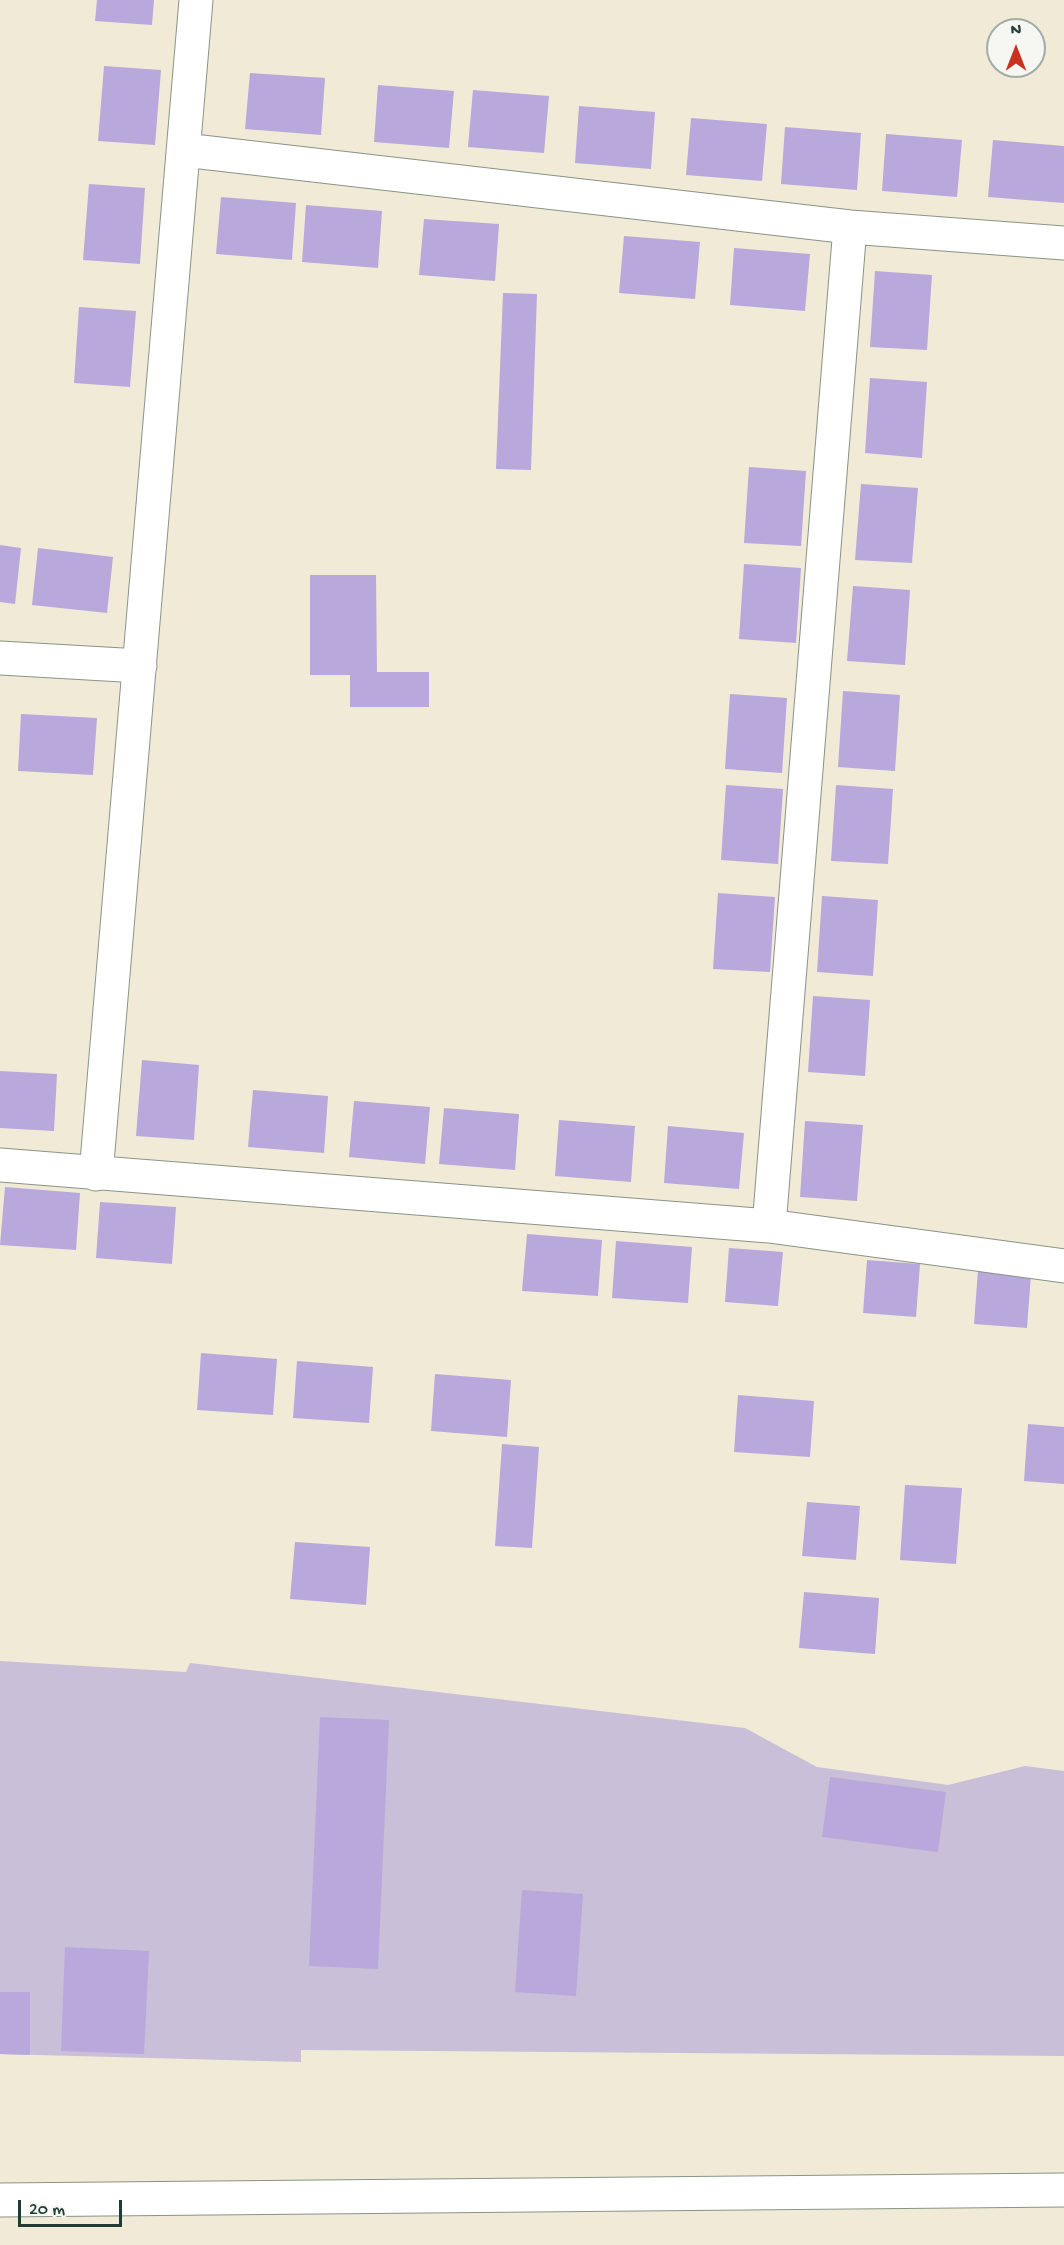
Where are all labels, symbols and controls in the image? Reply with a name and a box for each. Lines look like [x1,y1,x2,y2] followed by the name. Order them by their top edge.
[986,18,1046,78] north arrow
[1011,22,1021,41] text: N
[21,2188,124,2226] scale bar
[29,2200,65,2221] text: 20 m

